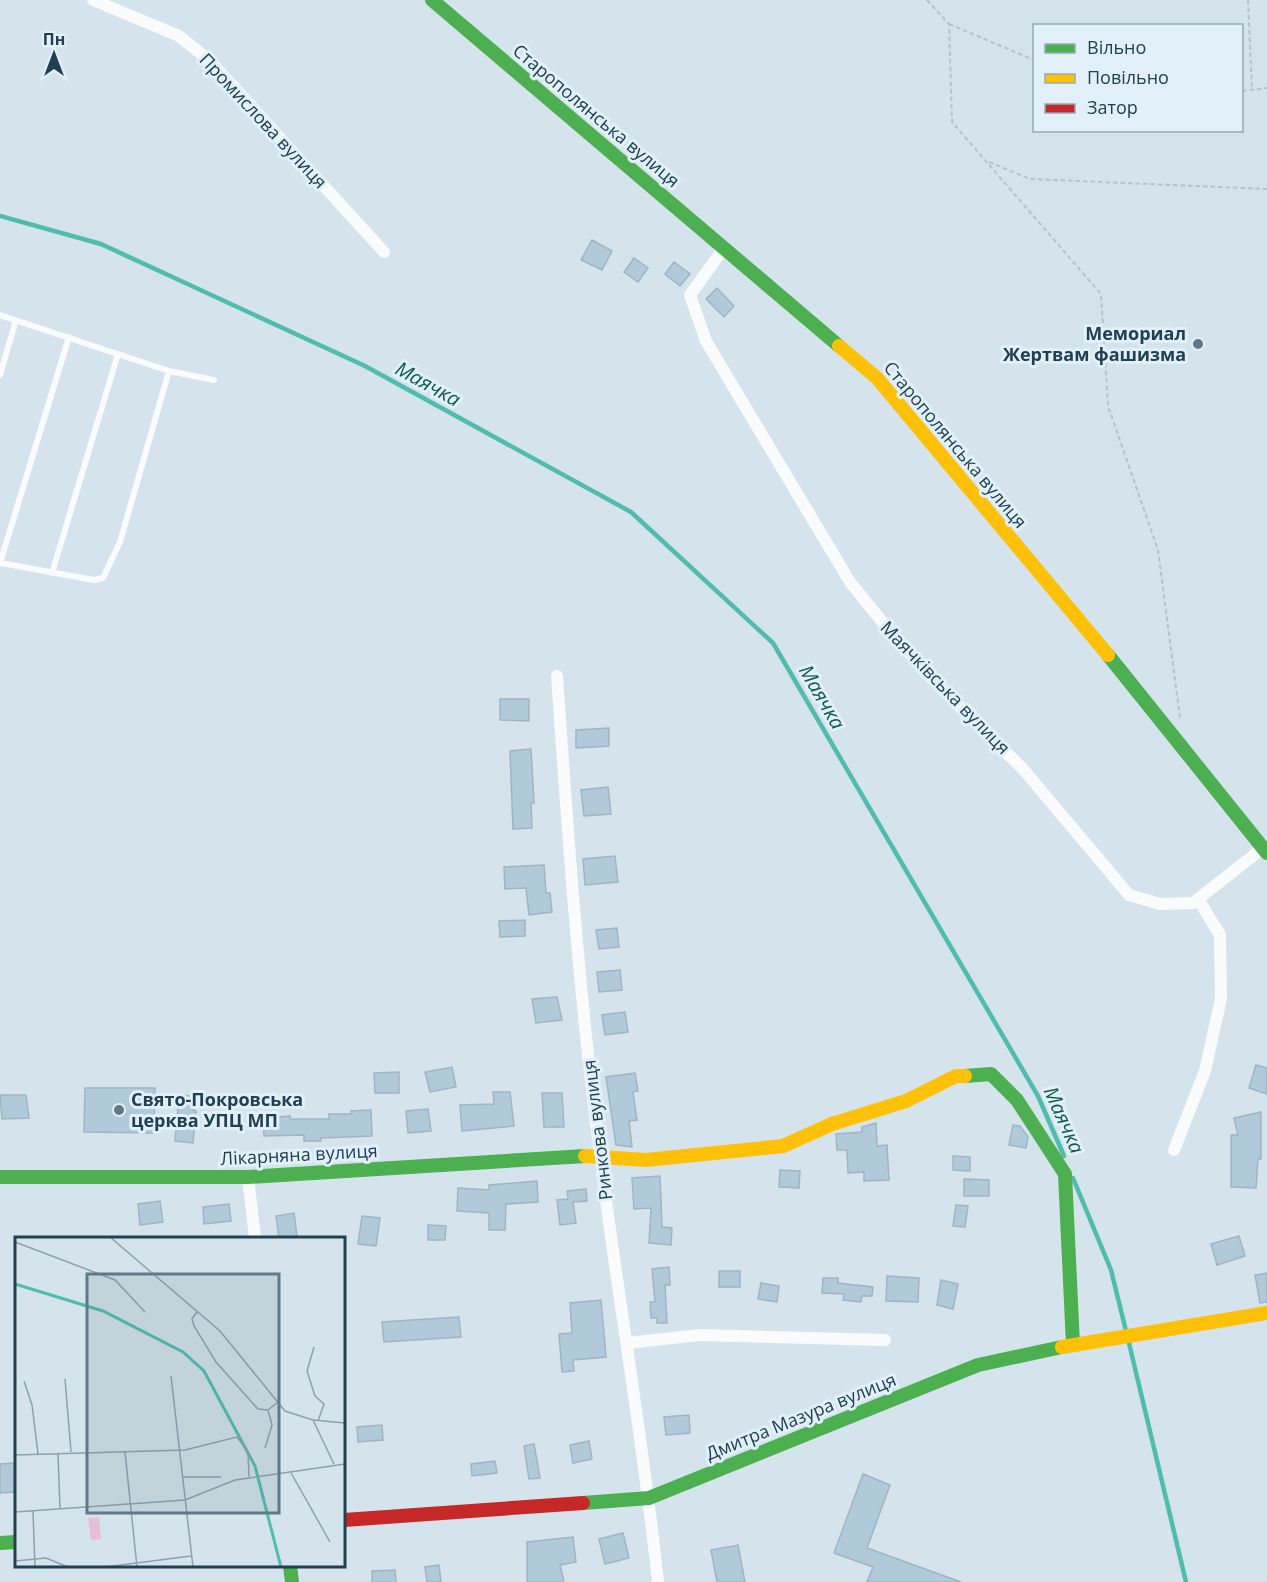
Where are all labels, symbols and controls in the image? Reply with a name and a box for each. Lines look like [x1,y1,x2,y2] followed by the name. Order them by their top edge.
[24,24,84,84] north arrow
[1033,24,1243,132] legend
[43,28,65,50] text: Пн
[1087,35,1146,59] text: Вільно
[508,38,685,192] street label: Старополянська вулиця
[195,48,333,193] street label: Промислова вулиця
[1087,65,1169,89] text: Повільно
[1087,95,1138,119] text: Затор
[1003,321,1186,366] place label: Мемориал Жертвам фашизма
[1191,337,1205,351] marker: Мемориал Жертвам фашизма
[391,355,466,412] water label: Маячка
[879,356,1033,533] street label: Старополянська вулиця
[876,615,1016,759] street label: Маячківська вулиця
[793,659,852,734] water label: Маячка
[576,1059,618,1202] street label: Ринкова вулиця
[1038,1082,1091,1158] water label: Маячка
[131,1087,303,1132] place label: Свято-Покровська церква УПЦ МП
[112,1103,126,1117] marker: Свято-Покровська церква УПЦ МП
[220,1138,378,1170] street label: Лікарняна вулиця
[15,1237,345,1567] inset map
[702,1367,899,1465] street label: Дмитра Мазура вулиця

